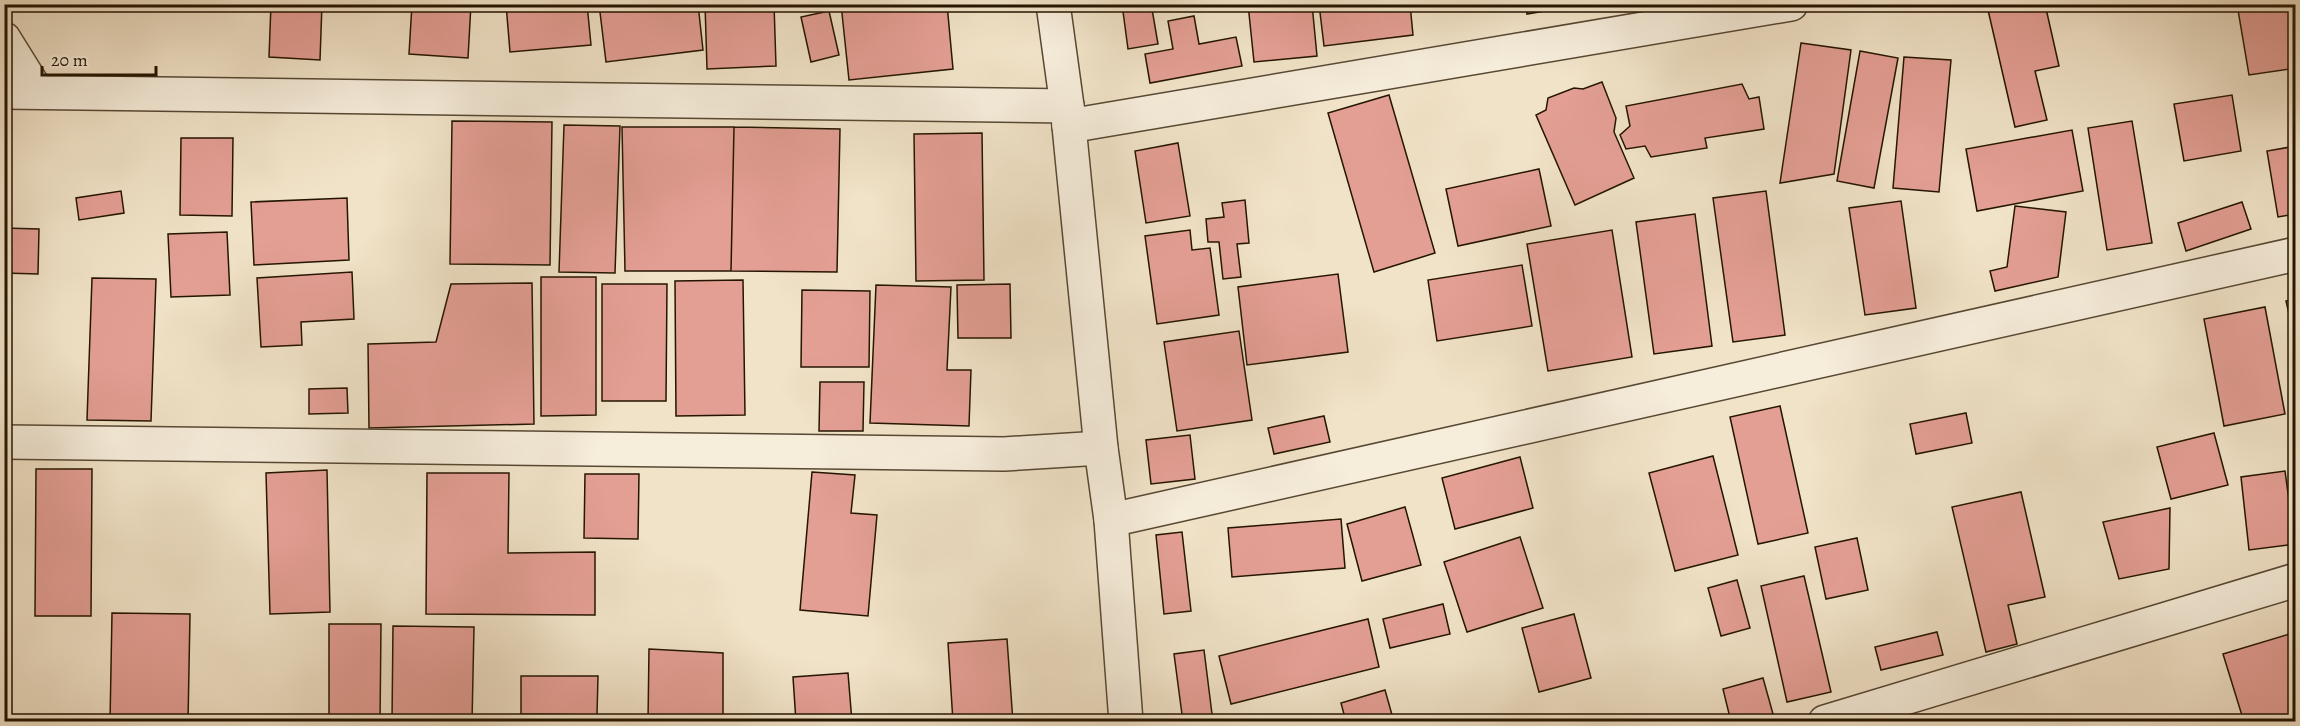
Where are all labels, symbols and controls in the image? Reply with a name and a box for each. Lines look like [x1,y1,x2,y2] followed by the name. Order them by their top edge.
[42,39,156,77] scale bar
[51,48,88,72] text: 20 m

